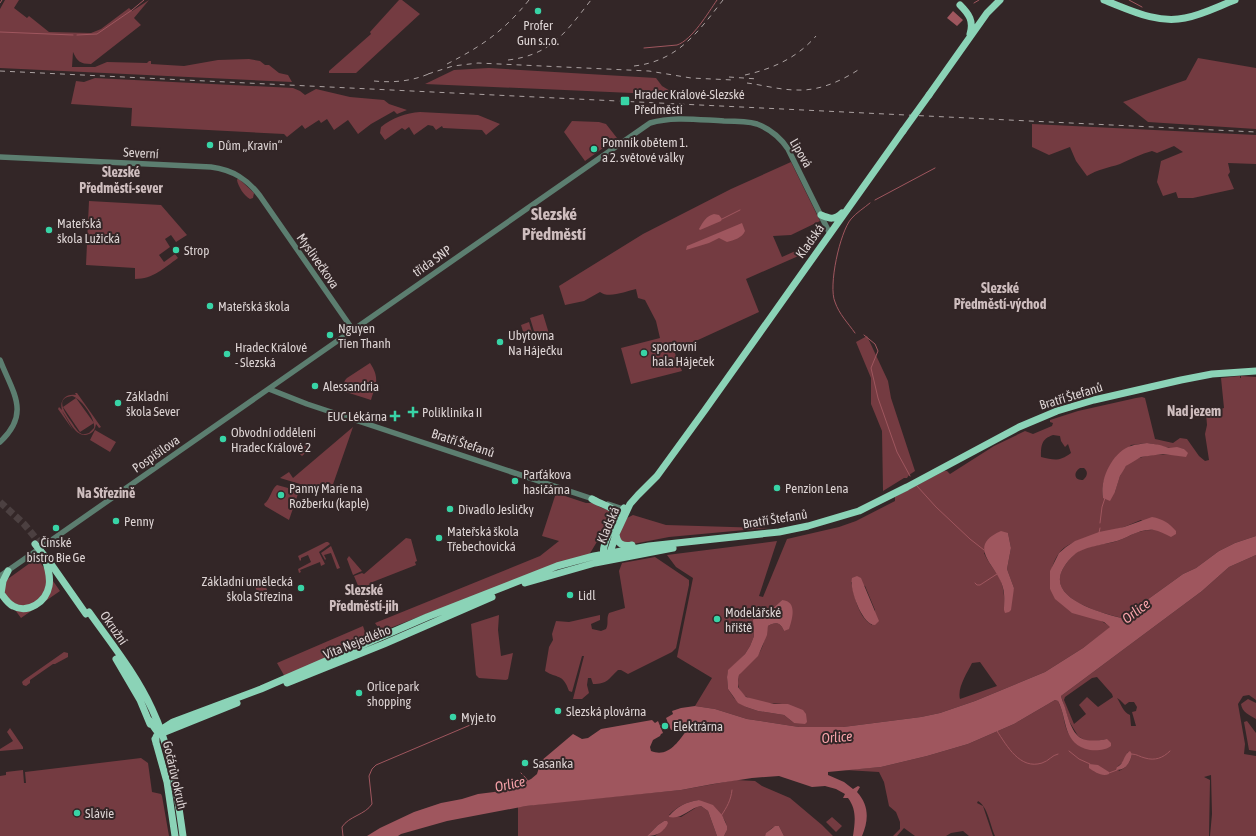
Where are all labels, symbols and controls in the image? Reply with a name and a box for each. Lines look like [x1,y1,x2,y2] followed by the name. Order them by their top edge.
[533,6,543,16] marker: Profer Gun s.r.o.
[517,18,559,48] place label: Profer Gun s.r.o.
[634,87,745,117] place label: Hradec Králové-Slezské Předměstí
[619,95,631,107] marker: Hradec Králové-Slezské Předměstí
[602,135,688,165] place label: Pomník obětem 1. a 2. světové války
[787,136,815,170] street label: Lipová
[218,138,283,153] place label: Dům „Kravín“
[205,140,215,150] marker: Dům „Kravín“
[589,144,599,154] marker: Pomník obětem 1. a 2. světové války
[123,145,159,161] street label: Severní
[79,164,164,196] district label: Slezské Předměstí-sever
[522,204,586,244] district label: Slezské Předměstí
[57,216,120,246] place label: Mateřská škola Lužická
[793,221,827,261] street label: Kladská
[44,225,54,235] marker: Mateřská škola Lužická
[294,231,342,291] street label: Myslivečkova
[410,242,454,280] street label: třída SNP
[184,243,209,258] place label: Strop
[171,245,181,255] marker: Strop
[954,280,1047,312] district label: Slezské Předměstí-východ
[218,299,290,314] place label: Mateřská škola
[205,301,215,311] marker: Mateřská škola
[338,321,391,351] place label: Nguyen Tien Thanh
[508,328,563,358] place label: Ubytovna Na Háječku
[325,330,335,340] marker: Nguyen Tien Thanh
[495,337,505,347] marker: Ubytovna Na Háječku
[652,339,715,369] place label: sportovní hala Háječek
[235,340,307,370] place label: Hradec Králové - Slezská
[639,348,649,358] marker: sportovní hala Háječek
[222,349,232,359] marker: Hradec Králové - Slezská
[323,379,379,394] place label: Alessandria
[1038,379,1104,413] street label: Bratří Štefanů
[310,381,320,391] marker: Alessandria
[126,389,180,419] place label: Základní škola Sever
[113,398,123,408] marker: Základní škola Sever
[1167,403,1221,419] district label: Nad jezem
[422,405,482,420] place label: Poliklinika II
[407,406,419,418] marker: Poliklinika II
[327,409,387,424] place label: EUC Lékárna
[390,411,400,421] marker: EUC Lékárna
[231,425,316,455] place label: Obvodní oddělení Hradec Králové 2
[430,426,496,460] street label: Bratří Štefanů
[129,432,183,476] street label: Pospíšilova
[218,434,228,444] marker: Obvodní oddělení Hradec Králové 2
[523,467,571,497] place label: Parťákova hasičárna
[510,476,520,486] marker: Parťákova hasičárna
[289,481,369,511] place label: Panny Marie na Rožberku (kaple)
[785,481,849,496] place label: Penzion Lena
[772,483,782,493] marker: Penzion Lena
[77,485,135,501] district label: Na Střezině
[276,490,286,500] marker: Panny Marie na Rožberku (kaple)
[458,502,535,517] place label: Divadlo Jesličky
[445,504,455,514] marker: Divadlo Jesličky
[594,504,622,546] street label: Kladská
[742,506,808,532] street label: Bratří Štefanů
[124,514,155,529] place label: Penny
[111,516,121,526] marker: Penny
[51,523,61,533] marker: Čínské bistro Bie Ge
[447,524,519,554] place label: Mateřská škola Třebechovická
[434,533,444,543] marker: Mateřská škola Třebechovická
[27,535,86,565] place label: Čínské bistro Bie Ge
[201,574,293,604] place label: Základní umělecká škola Střezina
[329,582,399,614] district label: Slezské Předměstí-jih
[296,583,306,593] marker: Základní umělecká škola Střezina
[578,588,596,603] place label: Lidl
[565,590,575,600] marker: Lidl
[1119,595,1153,627] water label: Orlice
[725,605,781,635] place label: Modelářské hřiště
[97,608,131,648] street label: Okružní
[712,614,722,624] marker: Modelářské hřiště
[321,622,393,662] street label: Víta Nejedlého
[367,679,419,709] place label: Orlice park shopping
[354,688,364,698] marker: Orlice park shopping
[566,704,646,719] place label: Slezská plovárna
[553,706,563,716] marker: Slezská plovárna
[461,710,496,725] place label: Myje.to
[448,712,458,722] marker: Myje.to
[673,719,723,734] place label: Elektrárna
[660,721,670,731] marker: Elektrárna
[821,728,853,746] water label: Orlice
[160,740,190,810] street label: Gočárův okruh
[533,756,573,771] place label: Sasanka
[520,758,530,768] marker: Sasanka
[493,773,527,795] water label: Orlice
[85,806,114,821] place label: Slávie
[72,808,82,818] marker: Slávie

